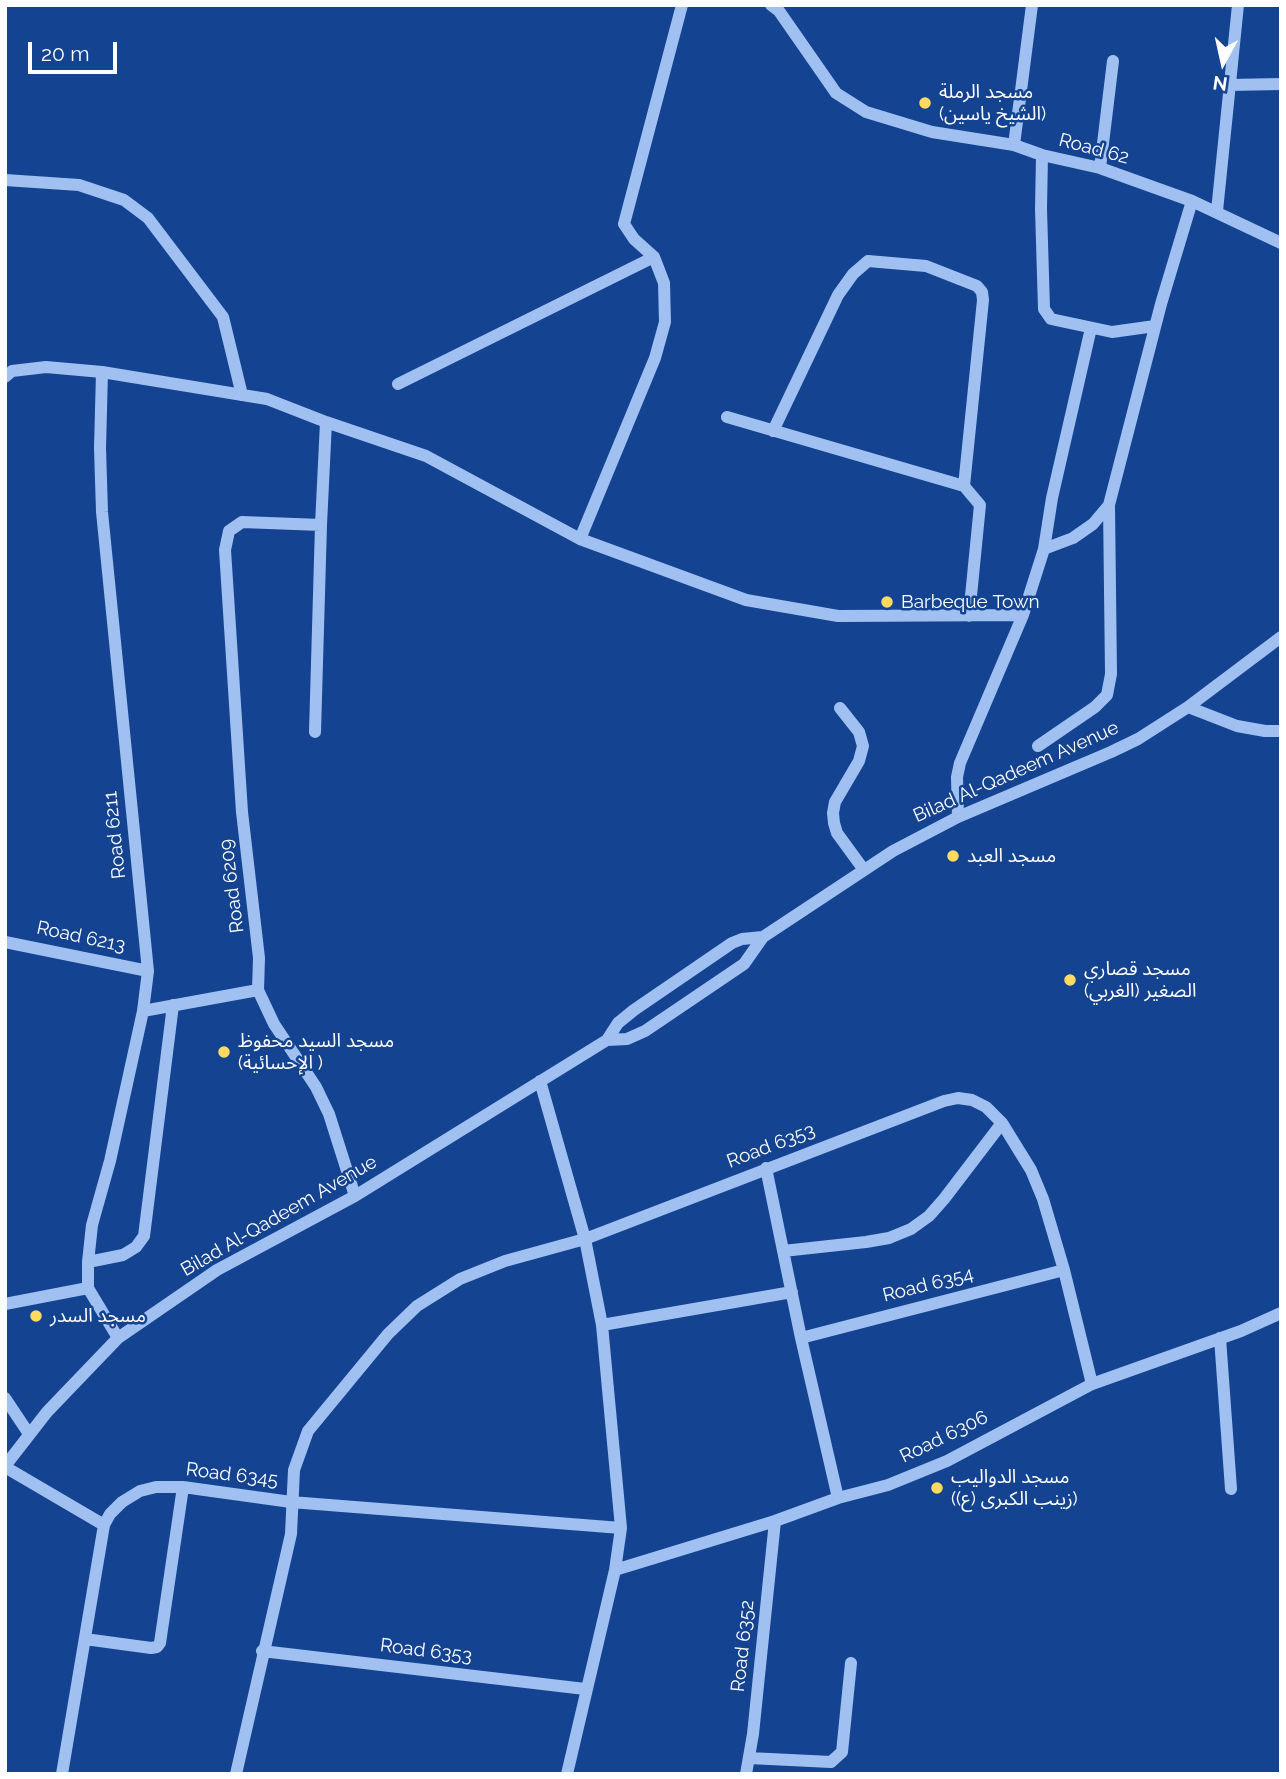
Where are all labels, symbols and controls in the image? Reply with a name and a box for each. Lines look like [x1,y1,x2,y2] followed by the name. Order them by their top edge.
[32,28,121,72] scale bar
[1188,28,1258,98] north arrow
[41,41,89,66] text: 20 m
[1211,72,1229,96] text: N
[939,81,1046,125] place label: مسجد الرملة (الشيخ ياسين)
[917,95,933,111] marker: مسجد الرملة (الشيخ ياسين)
[1056,129,1132,169] street label: Road 62
[901,591,1040,613] place label: Barbeque Town
[879,594,895,610] marker: Barbeque Town
[910,716,1122,828] street label: Bilad Al-Qadeem Avenue
[99,790,131,880] street label: Road 6211
[215,838,249,934] street label: Road 6209
[967,845,1056,867] place label: مسجد العبد
[945,848,961,864] marker: مسجد العبد
[35,916,127,958] street label: Road 6213
[1084,958,1196,1002] place label: مسجد قصاري الصغير (الغربي)
[1062,972,1078,988] marker: مسجد قصاري الصغير (الغربي)
[238,1030,394,1074] place label: مسجد السيد محفوظ (الإحسائية )
[216,1044,232,1060] marker: مسجد السيد محفوظ (الإحسائية )
[724,1119,818,1173] street label: Road 6353
[177,1151,381,1281] street label: Bilad Al-Qadeem Avenue
[880,1263,976,1307] street label: Road 6354
[50,1305,146,1327] place label: مسجد السدر
[28,1308,44,1324] marker: مسجد السدر
[896,1406,992,1468] street label: Road 6306
[185,1458,279,1492] street label: Road 6345
[951,1466,1078,1510] place label: مسجد الدواليب (زينب الكبرى (ع))
[929,1480,945,1496] marker: مسجد الدواليب (زينب الكبرى (ع))
[727,1599,759,1693] street label: Road 6352
[379,1634,473,1668] street label: Road 6353

